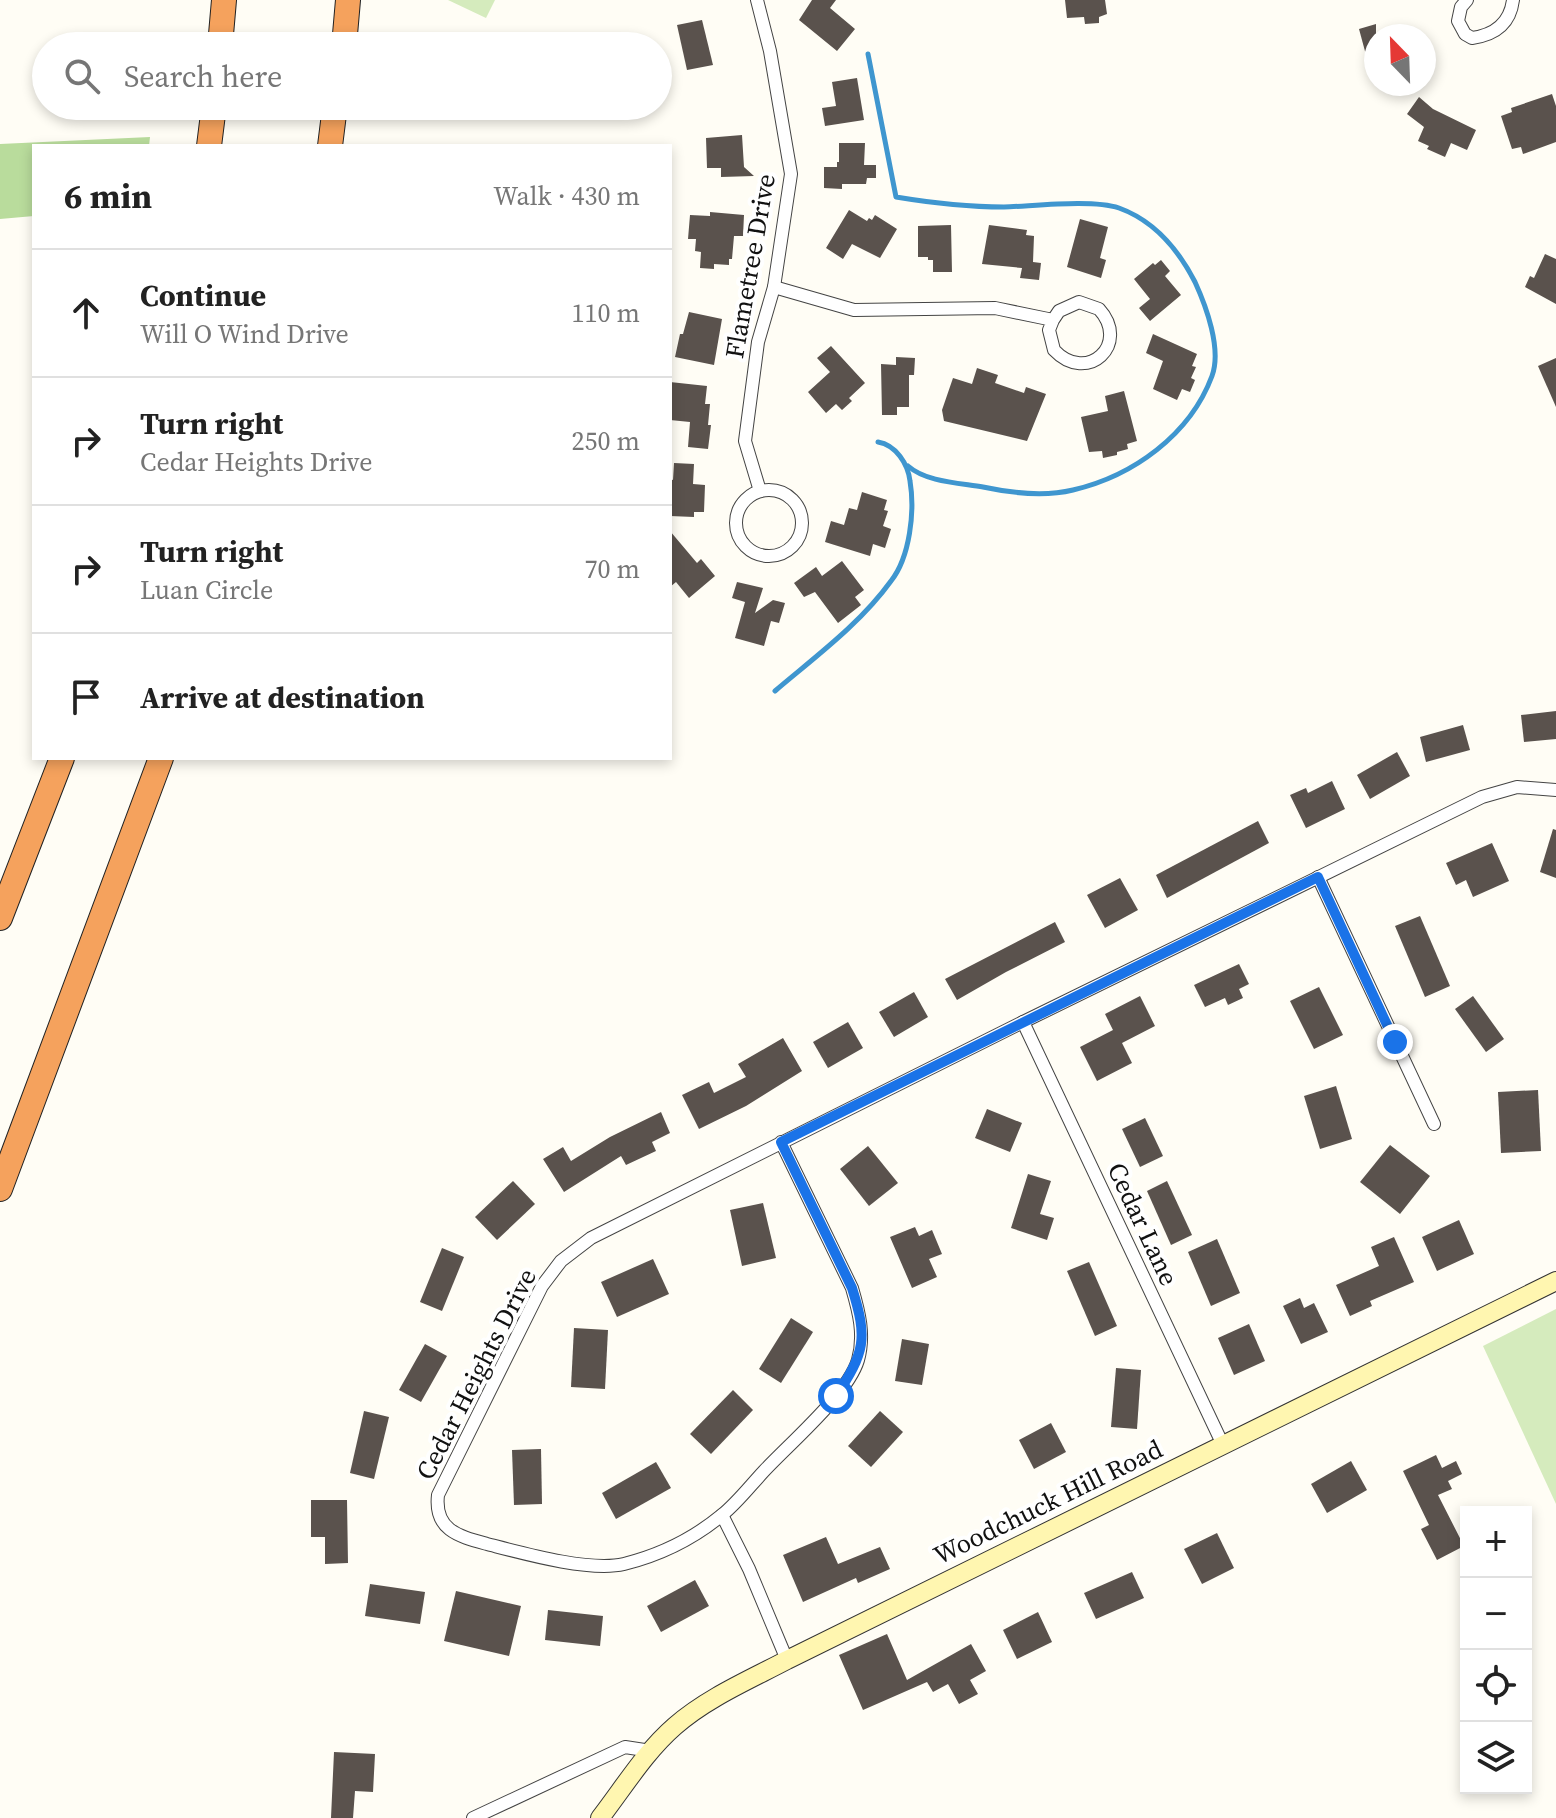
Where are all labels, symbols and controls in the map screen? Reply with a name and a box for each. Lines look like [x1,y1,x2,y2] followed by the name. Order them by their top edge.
[1364,24,1436,96] north arrow
[32,32,672,120] search box
[60,54,104,98] icon: search
[124,56,282,97] text: Search here
[716,171,784,361] street label: Flametree Drive
[64,173,152,219] text: 6 min
[493,178,640,214] text: Walk · 430 m
[140,275,266,316] text: Continue
[64,291,108,335] icon: ahead
[572,295,640,331] text: 110 m
[140,316,349,352] text: Will O Wind Drive
[140,403,283,444] text: Turn right
[64,419,108,463] icon: right
[572,423,640,459] text: 250 m
[140,444,372,480] text: Cedar Heights Drive
[140,531,283,572] text: Turn right
[64,547,108,591] icon: right
[585,551,640,587] text: 70 m
[140,572,273,608] text: Luan Circle
[64,675,108,719] icon: arrive
[140,677,425,718] text: Arrive at destination
[1377,1024,1413,1060] route end
[1099,1157,1187,1291] street label: Cedar Lane
[407,1262,545,1486] street label: Cedar Heights Drive
[818,1378,854,1414] route start
[927,1431,1169,1573] street label: Woodchuck Hill Road
[1460,1506,1532,1794] map controls
[1460,1506,1532,1578] button: +
[1460,1578,1532,1650] button: −
[1460,1650,1532,1722] button: locate
[1460,1722,1532,1794] button: layers

